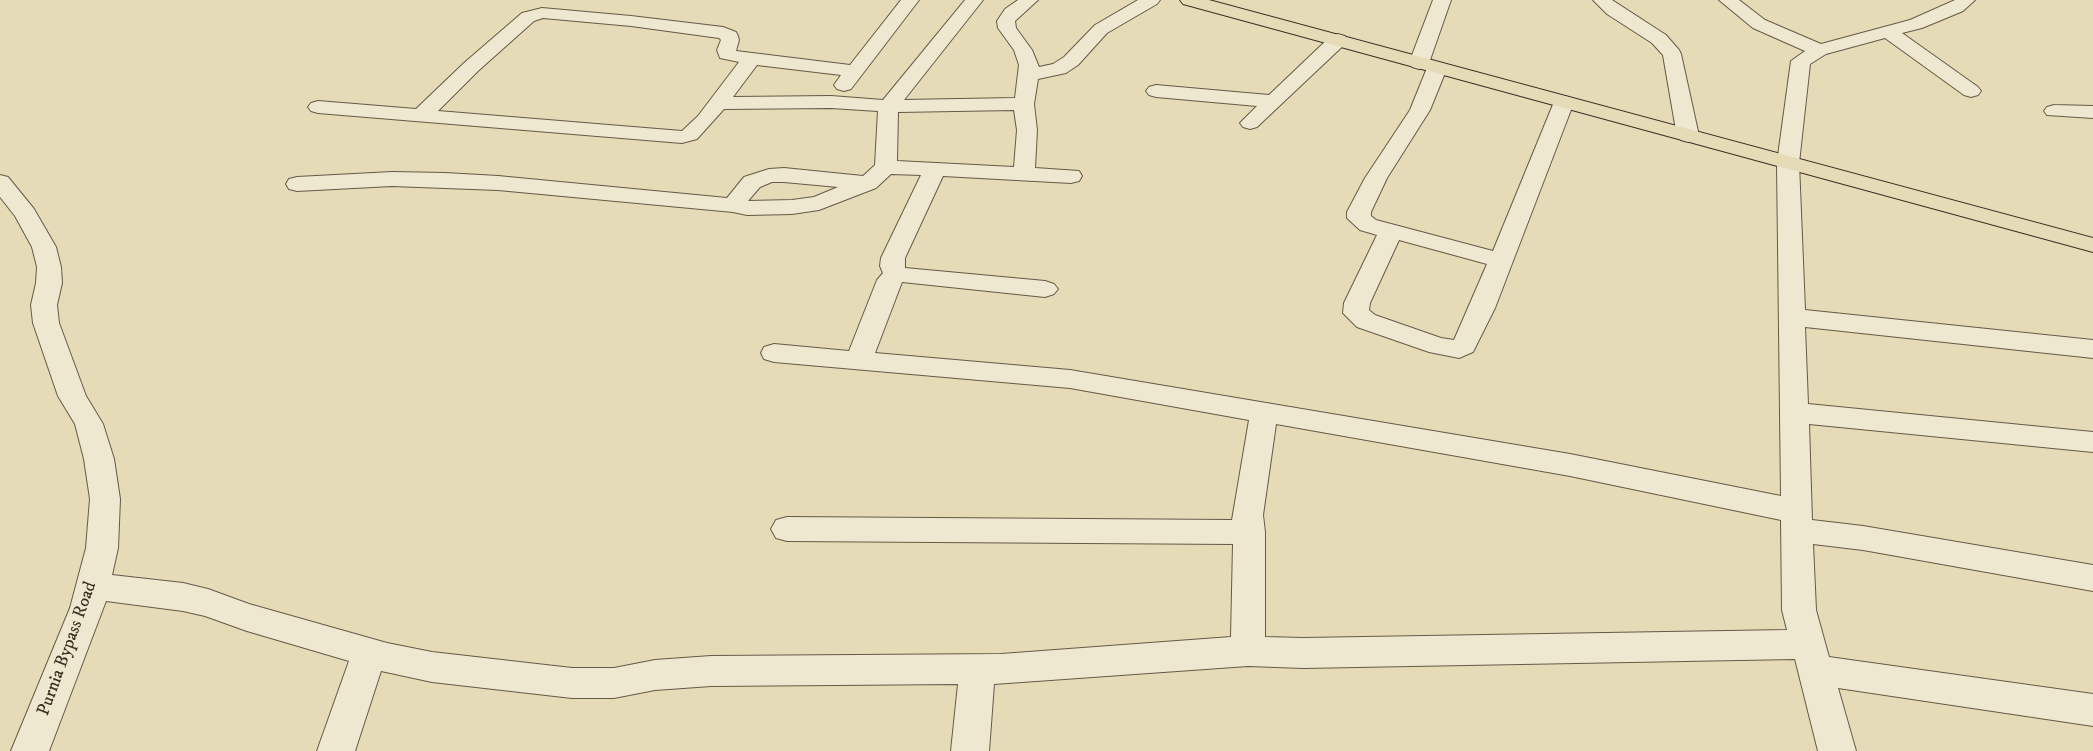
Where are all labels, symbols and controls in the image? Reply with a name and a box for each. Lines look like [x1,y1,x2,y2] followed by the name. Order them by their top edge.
[34,579,102,719] street label: Purnia Bypass Road

